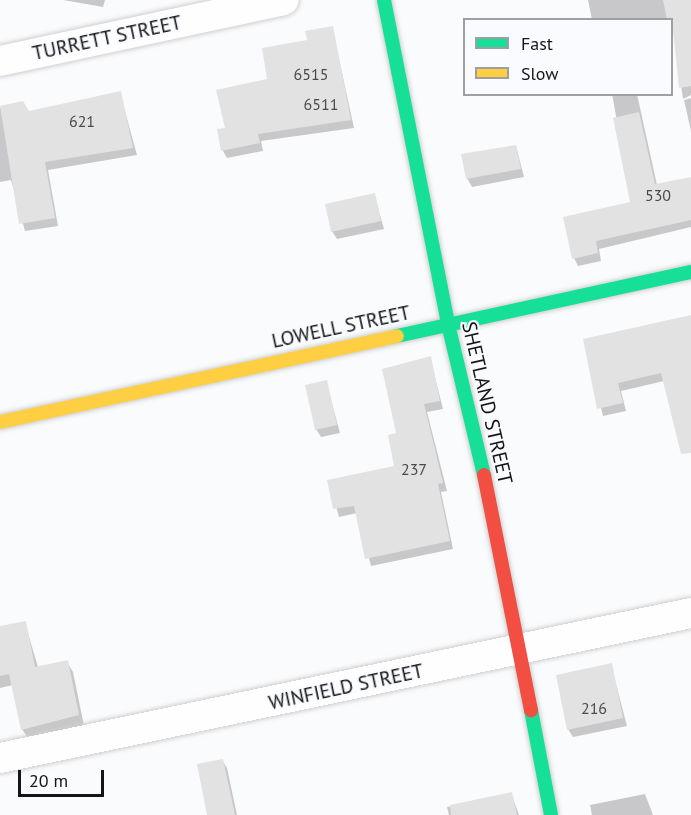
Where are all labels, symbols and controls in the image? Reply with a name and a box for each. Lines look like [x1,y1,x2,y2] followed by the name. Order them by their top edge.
[30,10,184,66] street label: TURRETT STREET
[463,18,673,96] legend
[521,32,553,55] text: Fast
[521,62,559,85] text: Slow
[294,64,328,84] house number: 6515
[304,94,338,114] house number: 6511
[69,111,95,131] house number: 621
[645,185,671,205] house number: 530
[269,301,413,353] street label: LOWELL STREET
[457,319,517,487] street label: SHETLAND STREET
[401,459,427,479] house number: 237
[266,659,426,715] street label: WINFIELD STREET
[581,698,607,718] house number: 216
[21,758,106,796] scale bar
[29,769,68,792] text: 20 m

